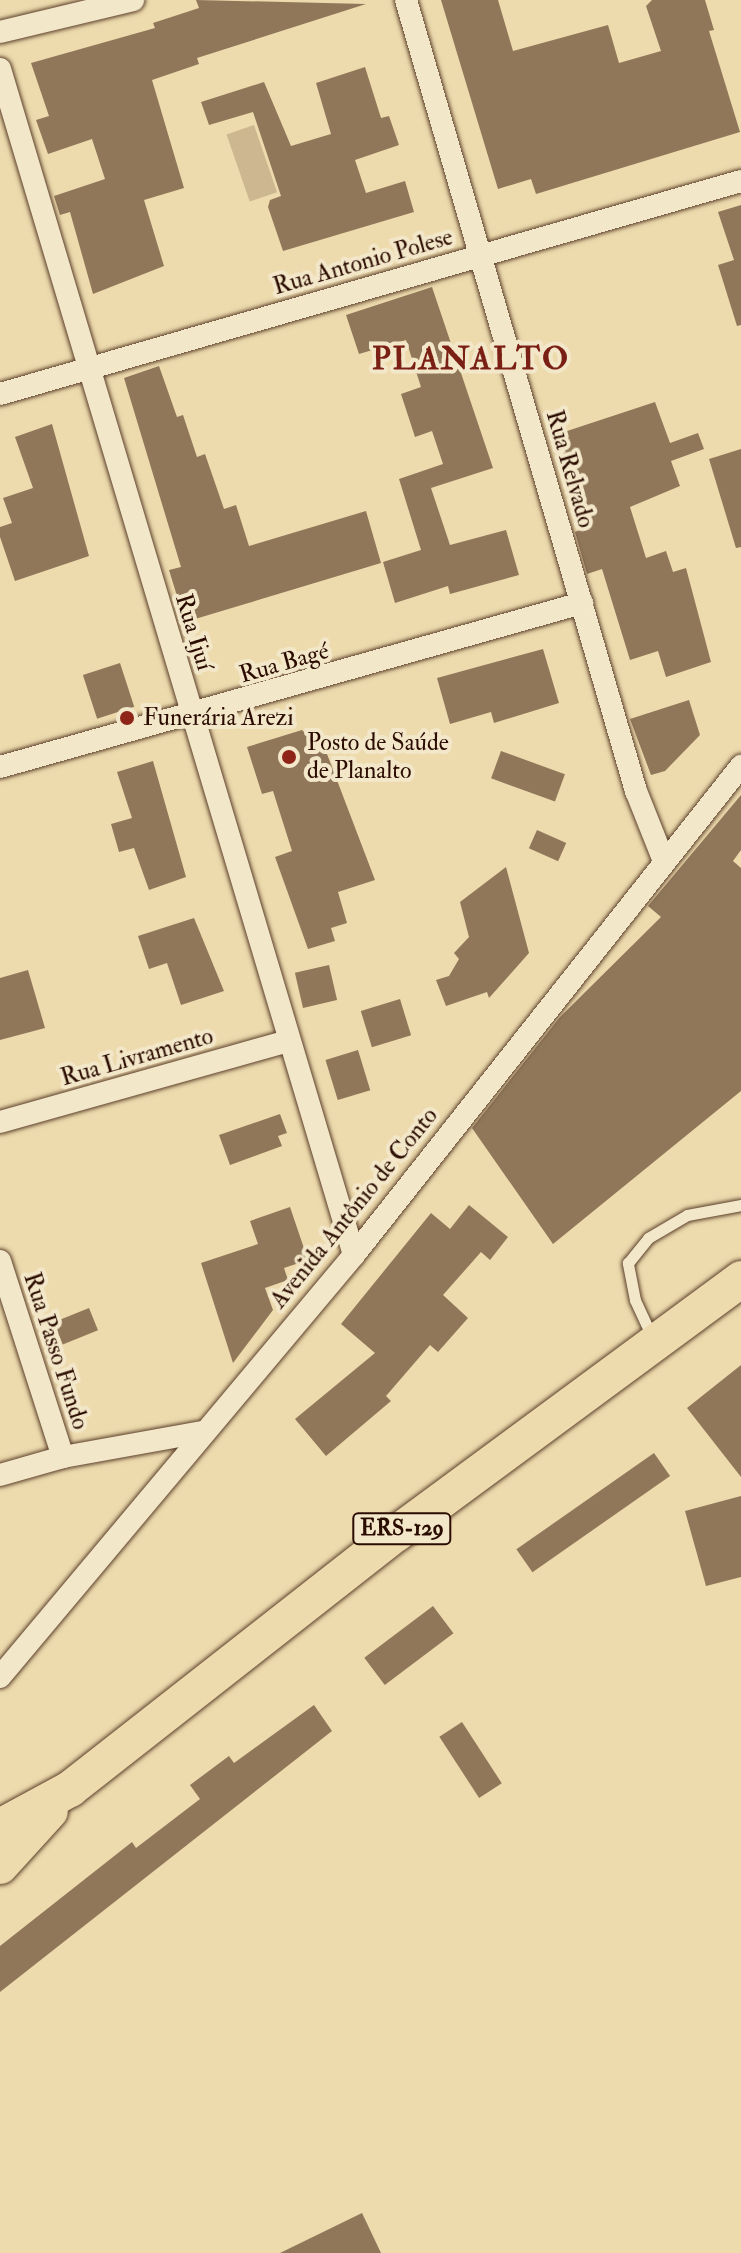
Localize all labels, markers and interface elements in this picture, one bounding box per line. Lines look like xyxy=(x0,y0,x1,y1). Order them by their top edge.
street label: Rua Antonio Polese xyxy=(270,223,456,301)
district label: PLANALTO xyxy=(372,340,570,378)
street label: Rua Relvado xyxy=(540,407,600,531)
street label: Rua Ijuí xyxy=(169,590,219,674)
street label: Rua Bagé xyxy=(236,637,332,689)
place label: Funerária Arezi xyxy=(143,704,294,732)
marker: Funerária Arezi xyxy=(118,709,136,727)
place label: Posto de Saúde de Planalto xyxy=(307,729,449,785)
marker: Posto de Saúde de Planalto xyxy=(278,746,300,768)
street label: Rua Livramento xyxy=(57,1021,217,1093)
street label: Avenida Antônio de Conto xyxy=(264,1102,444,1314)
street label: Rua Passo Fundo xyxy=(17,1269,95,1433)
road number: ERS-129 xyxy=(352,1511,452,1547)

